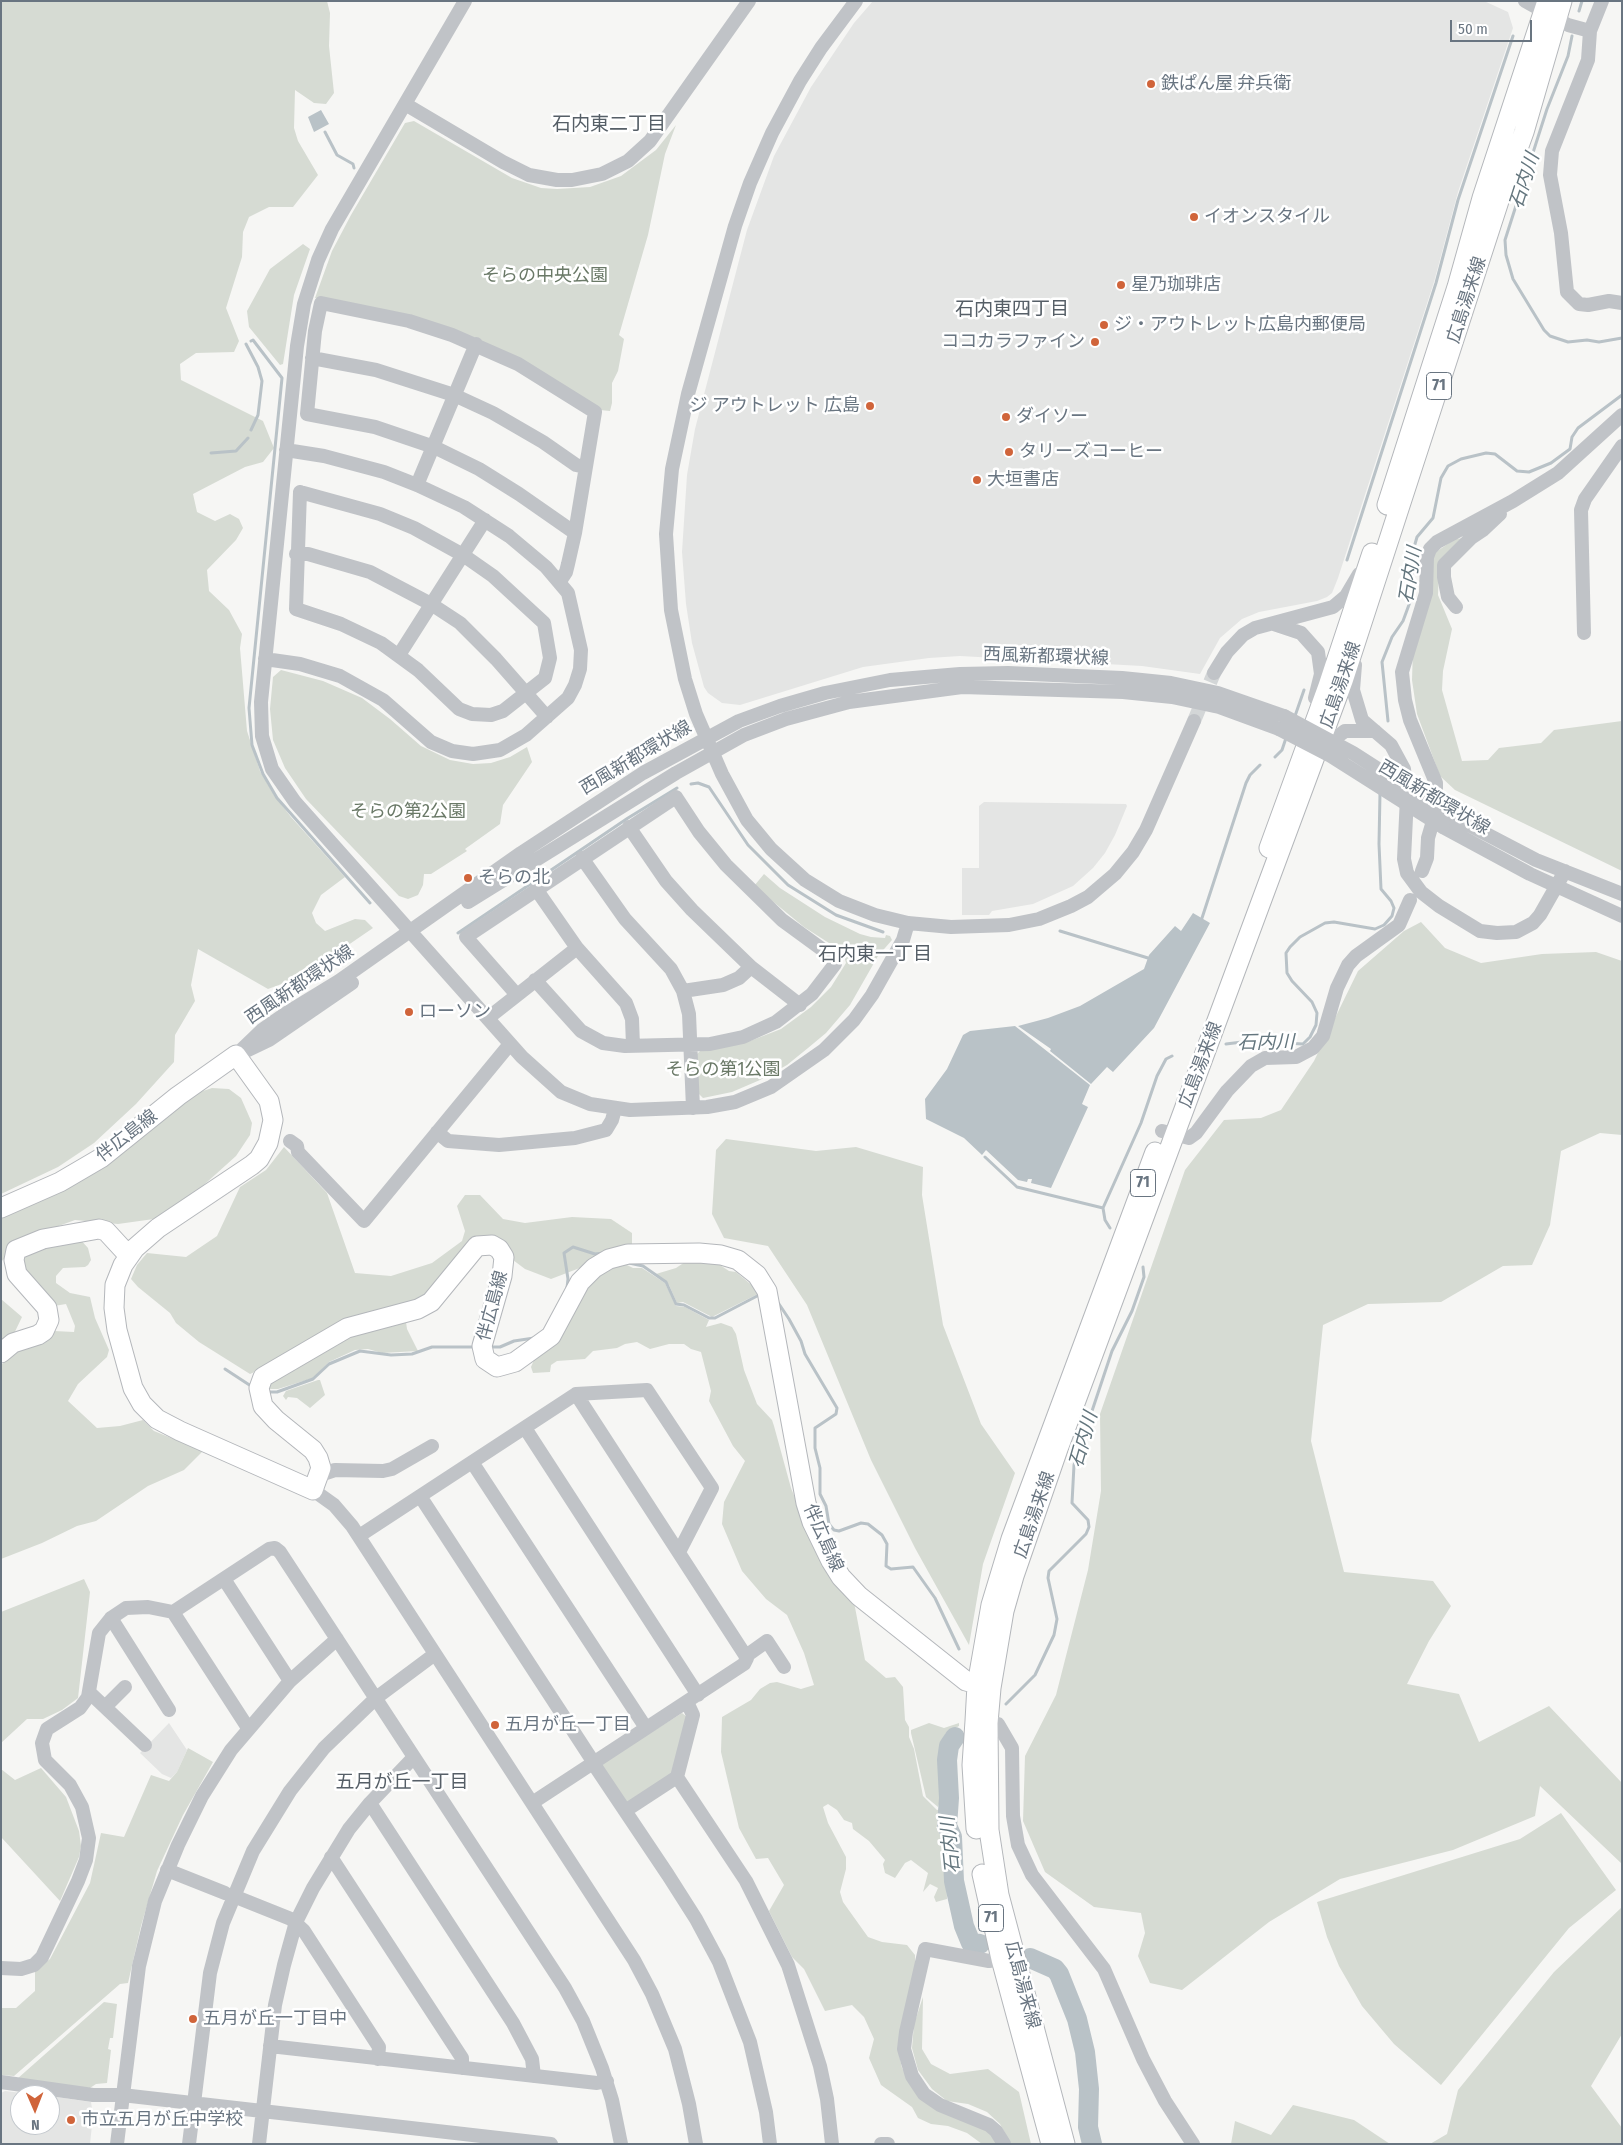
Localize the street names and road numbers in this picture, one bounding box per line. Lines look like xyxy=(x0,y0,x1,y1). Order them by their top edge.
street label: 広島湯来線 xyxy=(1443,254,1491,346)
road number: 71 xyxy=(1426,372,1452,400)
street label: 広島湯来線 xyxy=(1316,639,1366,731)
street label: 西風新都環状線 xyxy=(983,644,1109,670)
street label: 西風新都環状線 xyxy=(576,716,696,800)
street label: 西風新都環状線 xyxy=(1374,756,1494,840)
street label: 西風新都環状線 xyxy=(242,941,358,1029)
street label: 広島湯来線 xyxy=(1175,1019,1227,1111)
street label: 伴広島線 xyxy=(92,1105,162,1167)
road number: 71 xyxy=(1130,1170,1156,1196)
street label: 伴広島線 xyxy=(473,1268,513,1344)
street label: 広島湯来線 xyxy=(1010,1469,1060,1561)
street label: 伴広島線 xyxy=(798,1501,848,1575)
road number: 71 xyxy=(978,1905,1004,1932)
street label: 広島湯来線 xyxy=(1000,1939,1044,2031)

